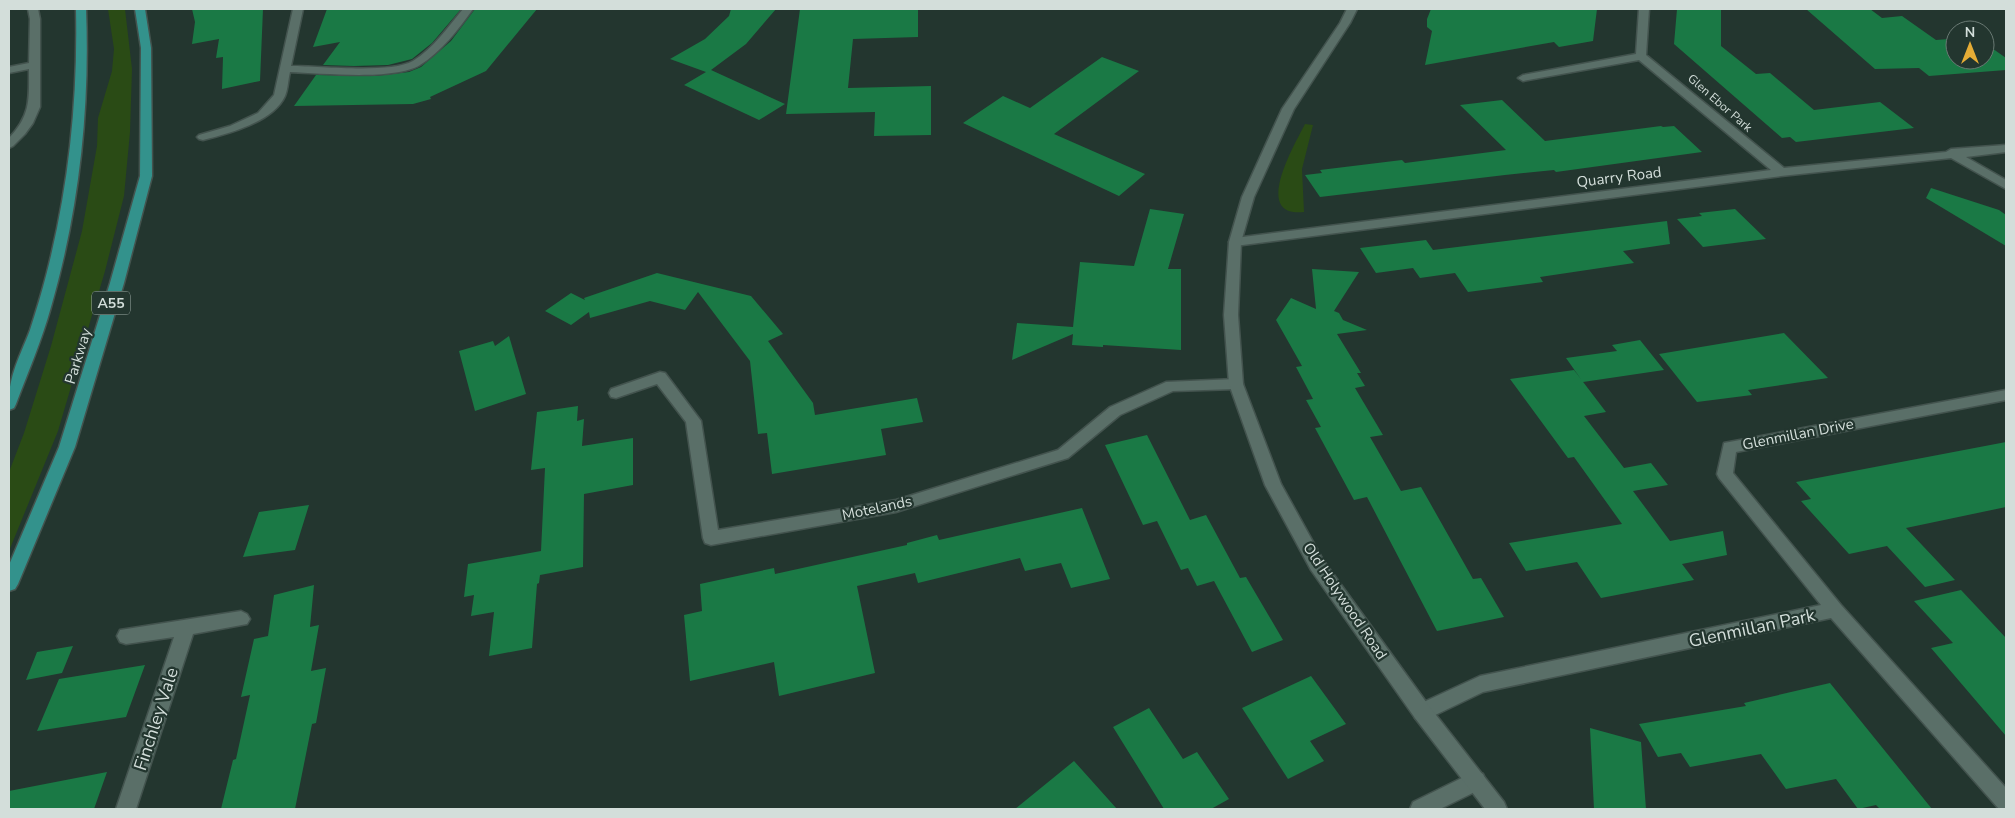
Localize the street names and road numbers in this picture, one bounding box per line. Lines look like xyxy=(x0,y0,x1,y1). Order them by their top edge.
street label: Glen Ebor Park xyxy=(1684,71,1756,136)
street label: Quarry Road xyxy=(1575,162,1663,192)
road number: A55 xyxy=(92,292,130,314)
street label: Parkway xyxy=(60,325,96,387)
street label: Glenmillan Drive xyxy=(1741,413,1855,455)
street label: Motelands xyxy=(840,491,914,525)
street label: Old Holywood Road xyxy=(1298,539,1392,663)
street label: Glenmillan Park xyxy=(1687,603,1818,653)
street label: Finchley Vale xyxy=(128,664,184,774)

